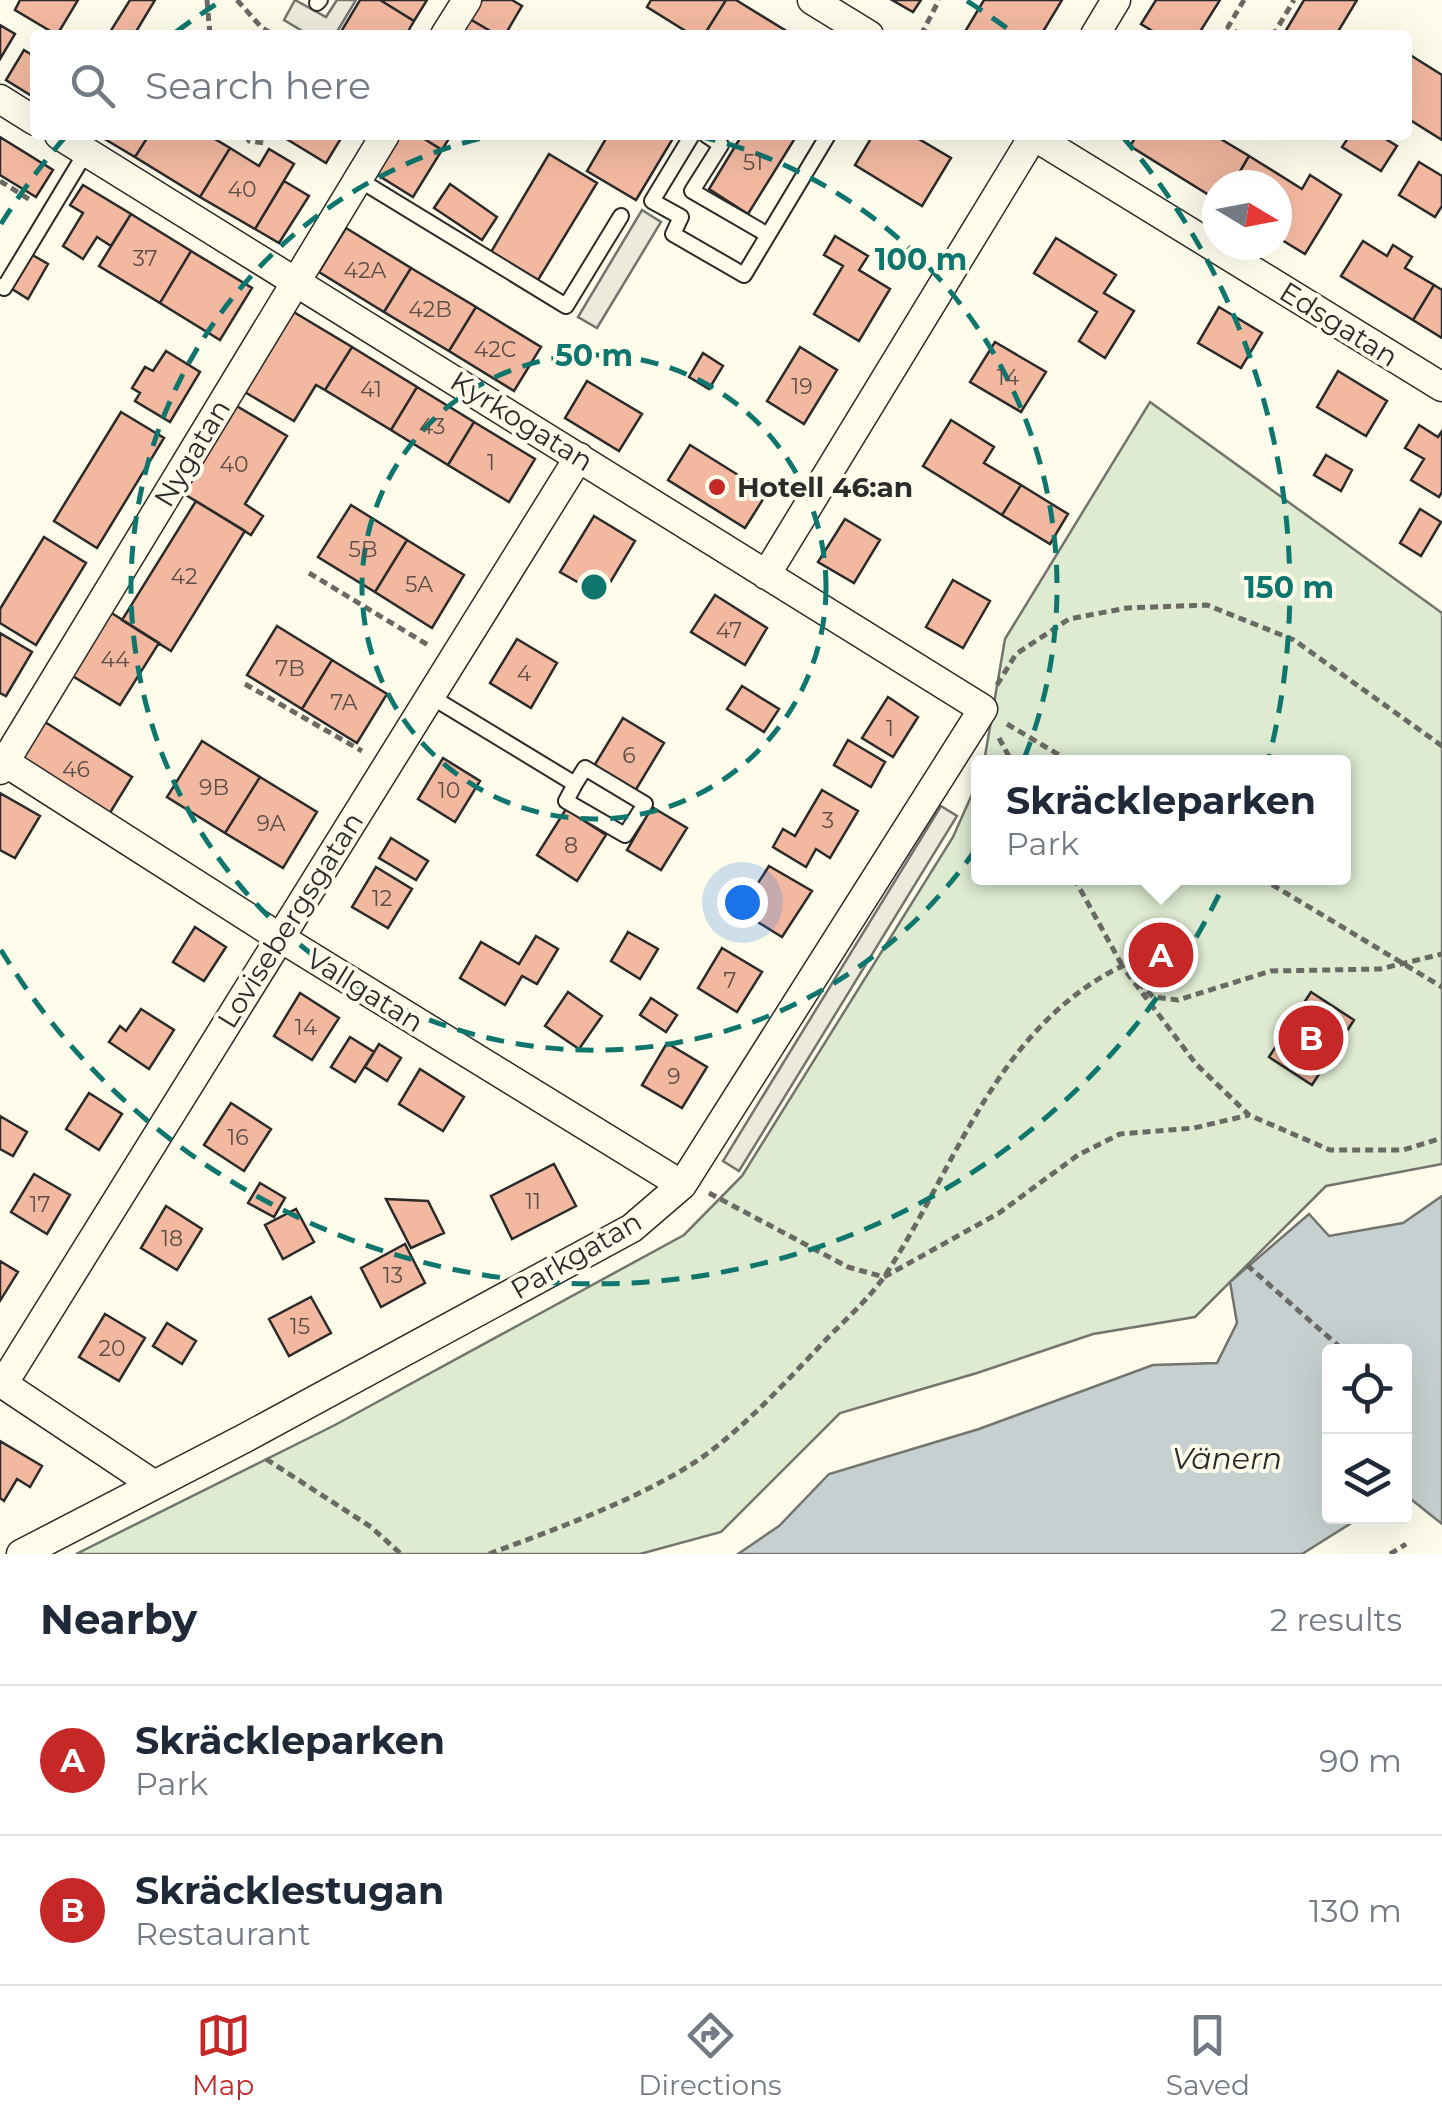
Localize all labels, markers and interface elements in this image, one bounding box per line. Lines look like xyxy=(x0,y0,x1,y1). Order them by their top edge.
search box xyxy=(30,30,1412,140)
icon: search xyxy=(65,58,120,113)
text: Search here xyxy=(145,62,371,109)
house number: 51 xyxy=(743,149,763,176)
north arrow xyxy=(1202,170,1292,260)
house number: 40 xyxy=(227,176,257,203)
text: 100 m xyxy=(875,241,967,278)
house number: 37 xyxy=(132,245,158,272)
house number: 42A xyxy=(344,257,387,284)
street label: Edsgatan xyxy=(1274,274,1404,374)
house number: 42B xyxy=(408,296,452,323)
house number: 42C xyxy=(474,336,516,363)
text: 50 m xyxy=(555,337,633,374)
street label: Kyrkogatan xyxy=(444,364,600,478)
house number: 14 xyxy=(997,364,1020,391)
house number: 19 xyxy=(791,373,813,400)
house number: 41 xyxy=(360,376,382,403)
street label: Nygatan xyxy=(147,393,237,513)
house number: 43 xyxy=(419,413,445,440)
house number: 1 xyxy=(487,449,495,476)
house number: 40 xyxy=(219,451,249,478)
place label: Hotell 46:an xyxy=(737,470,913,504)
marker: Hotell 46:an xyxy=(706,476,728,498)
house number: 5B xyxy=(348,536,378,563)
house number: 42 xyxy=(171,563,198,590)
centre of rings xyxy=(576,569,612,605)
text: 150 m xyxy=(1244,569,1334,606)
house number: 5A xyxy=(405,571,433,598)
house number: 47 xyxy=(716,617,742,644)
house number: 44 xyxy=(100,646,130,673)
house number: 7B xyxy=(275,655,305,682)
house number: 4 xyxy=(517,660,532,687)
house number: 7A xyxy=(330,689,358,716)
house number: 1 xyxy=(886,715,894,742)
house number: 6 xyxy=(622,742,636,769)
popup xyxy=(971,755,1351,885)
house number: 46 xyxy=(62,756,90,783)
house number: 9B xyxy=(199,774,229,801)
house number: 10 xyxy=(438,777,460,804)
text: Skräckleparken xyxy=(1006,777,1316,824)
street label: Lovisebergsgatan xyxy=(210,806,370,1034)
house number: 3 xyxy=(822,807,834,834)
house number: 9A xyxy=(256,810,286,837)
text: Park xyxy=(1006,824,1079,863)
house number: 8 xyxy=(564,832,578,859)
your location xyxy=(717,877,768,928)
house number: 12 xyxy=(372,885,392,912)
pin: A xyxy=(1128,918,1194,992)
street label: Vallgatan xyxy=(300,941,430,1039)
house number: 7 xyxy=(724,967,737,994)
pin: B xyxy=(1278,1000,1344,1076)
house number: 14 xyxy=(295,1014,318,1041)
house number: 9 xyxy=(667,1063,681,1090)
house number: 16 xyxy=(227,1124,249,1151)
house number: 11 xyxy=(525,1188,541,1215)
house number: 17 xyxy=(30,1191,50,1218)
street label: Parkgatan xyxy=(505,1204,647,1306)
house number: 18 xyxy=(161,1225,183,1252)
house number: 13 xyxy=(383,1262,403,1289)
house number: 15 xyxy=(290,1313,310,1340)
house number: 20 xyxy=(98,1335,126,1362)
map controls xyxy=(1322,1344,1412,1524)
button: locate xyxy=(1322,1344,1412,1434)
button: layers xyxy=(1322,1434,1412,1524)
water label: Vänern xyxy=(1172,1440,1282,1477)
text: Nearby xyxy=(40,1593,197,1645)
text: 2 results xyxy=(1270,1600,1402,1639)
text: Skräckleparken xyxy=(135,1717,445,1764)
text: A xyxy=(60,1741,85,1780)
text: 90 m xyxy=(1319,1741,1402,1780)
text: Park xyxy=(135,1764,208,1803)
text: Skräcklestugan xyxy=(135,1867,444,1914)
text: B xyxy=(60,1891,85,1930)
text: 130 m xyxy=(1309,1891,1402,1930)
text: Restaurant xyxy=(135,1914,311,1953)
tab: Map xyxy=(192,2008,254,2102)
tab: Directions xyxy=(638,2008,782,2102)
tab: Saved xyxy=(1166,2008,1250,2102)

